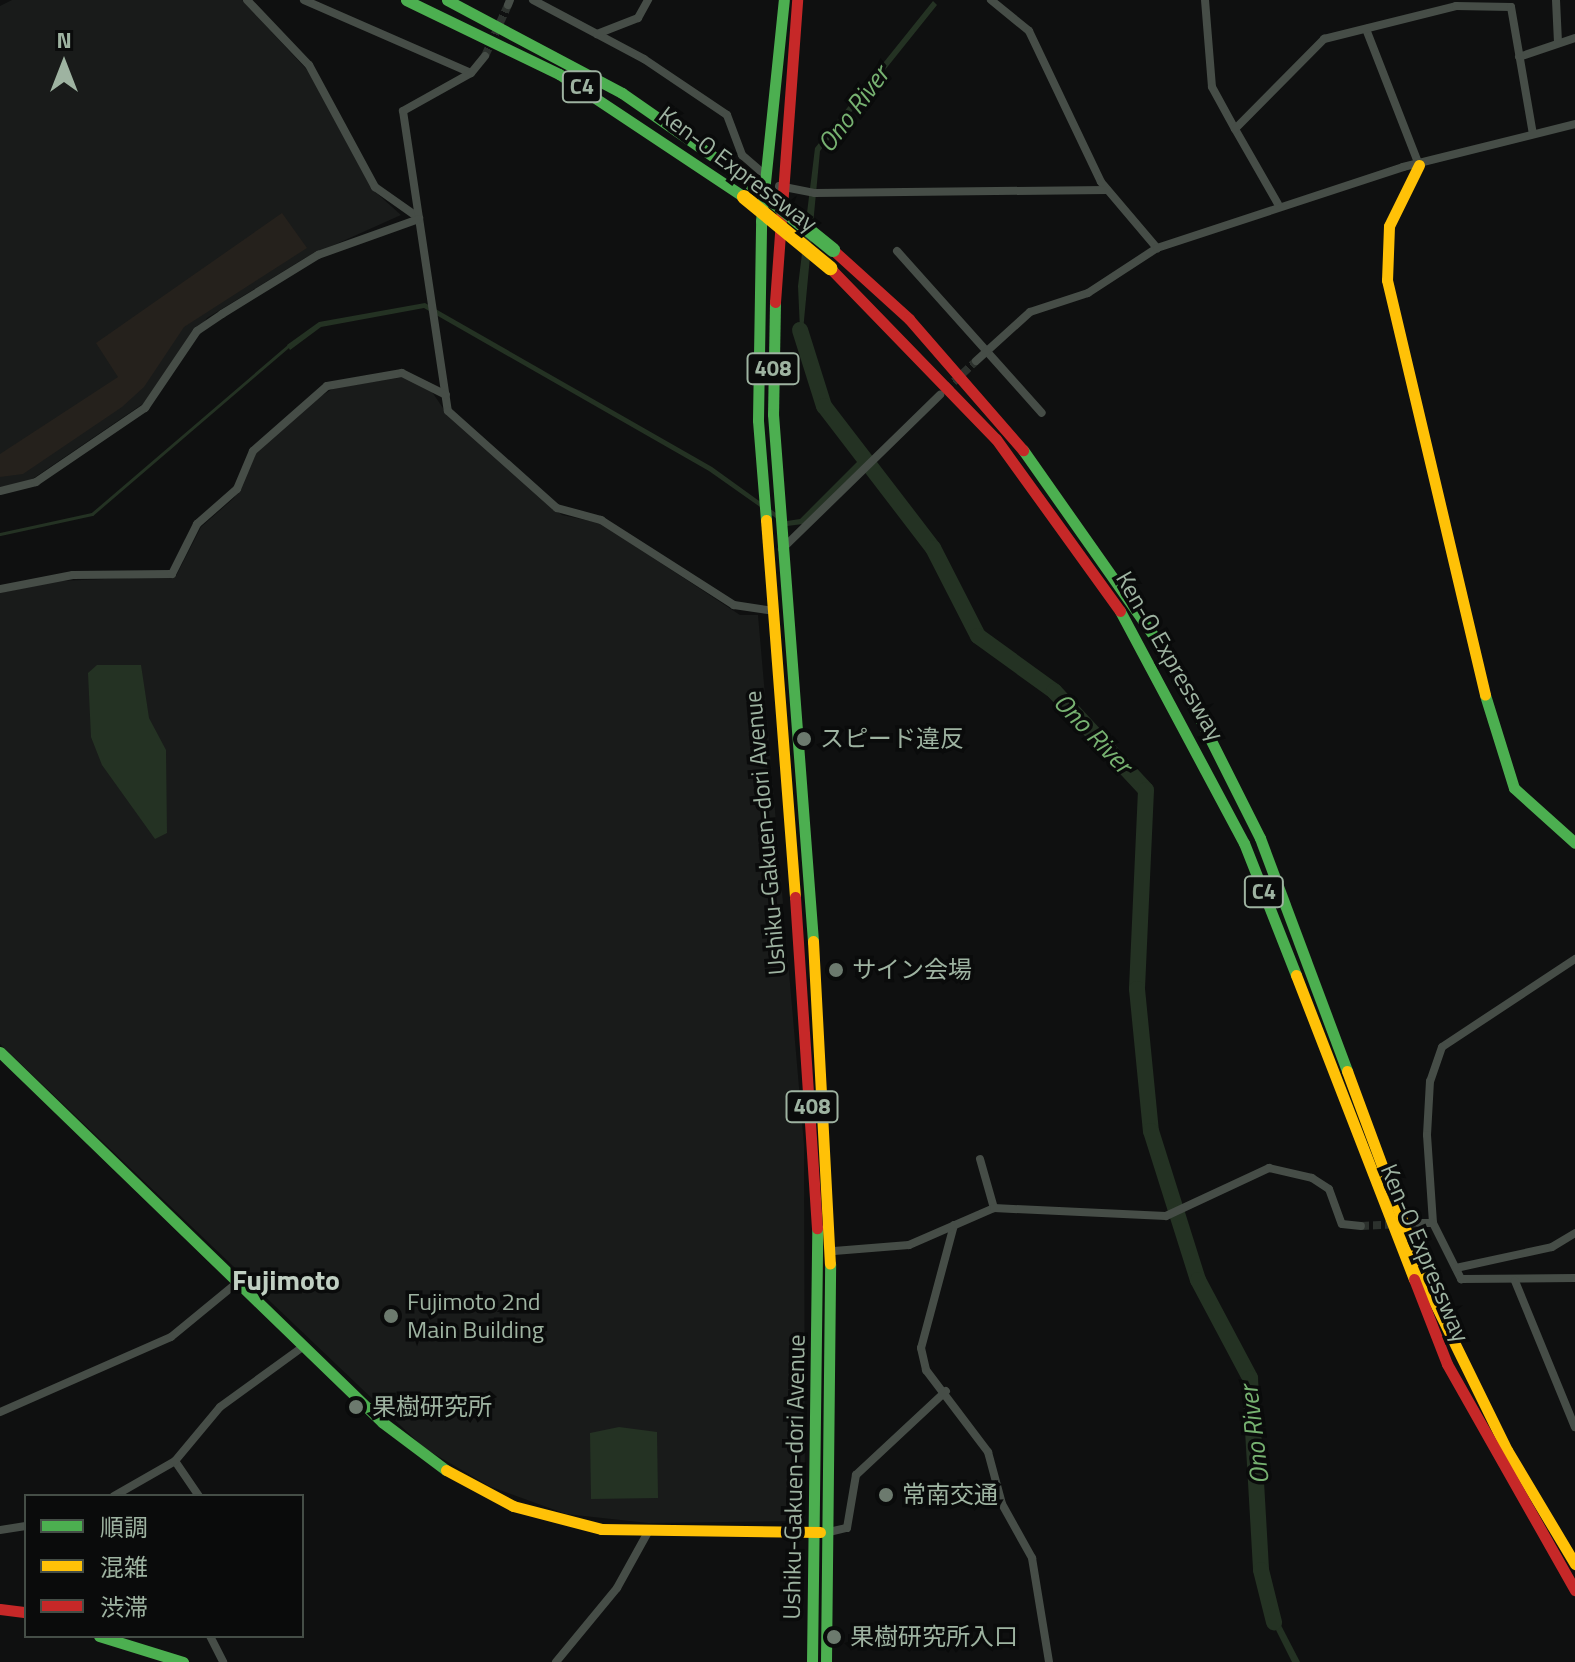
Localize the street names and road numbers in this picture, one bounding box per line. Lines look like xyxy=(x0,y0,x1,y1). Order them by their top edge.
road number: C4 xyxy=(560,69,604,105)
street label: Ken-O Expressway xyxy=(653,100,823,238)
road number: 408 xyxy=(745,351,801,387)
street label: Ken-O Expressway xyxy=(1110,566,1230,746)
street label: Ushiku-Gakuen-dori Avenue xyxy=(738,690,792,976)
road number: C4 xyxy=(1242,874,1286,910)
road number: 408 xyxy=(784,1089,840,1125)
street label: Ken-O Expressway xyxy=(1374,1160,1476,1346)
street label: Ushiku-Gakuen-dori Avenue xyxy=(777,1334,811,1620)

